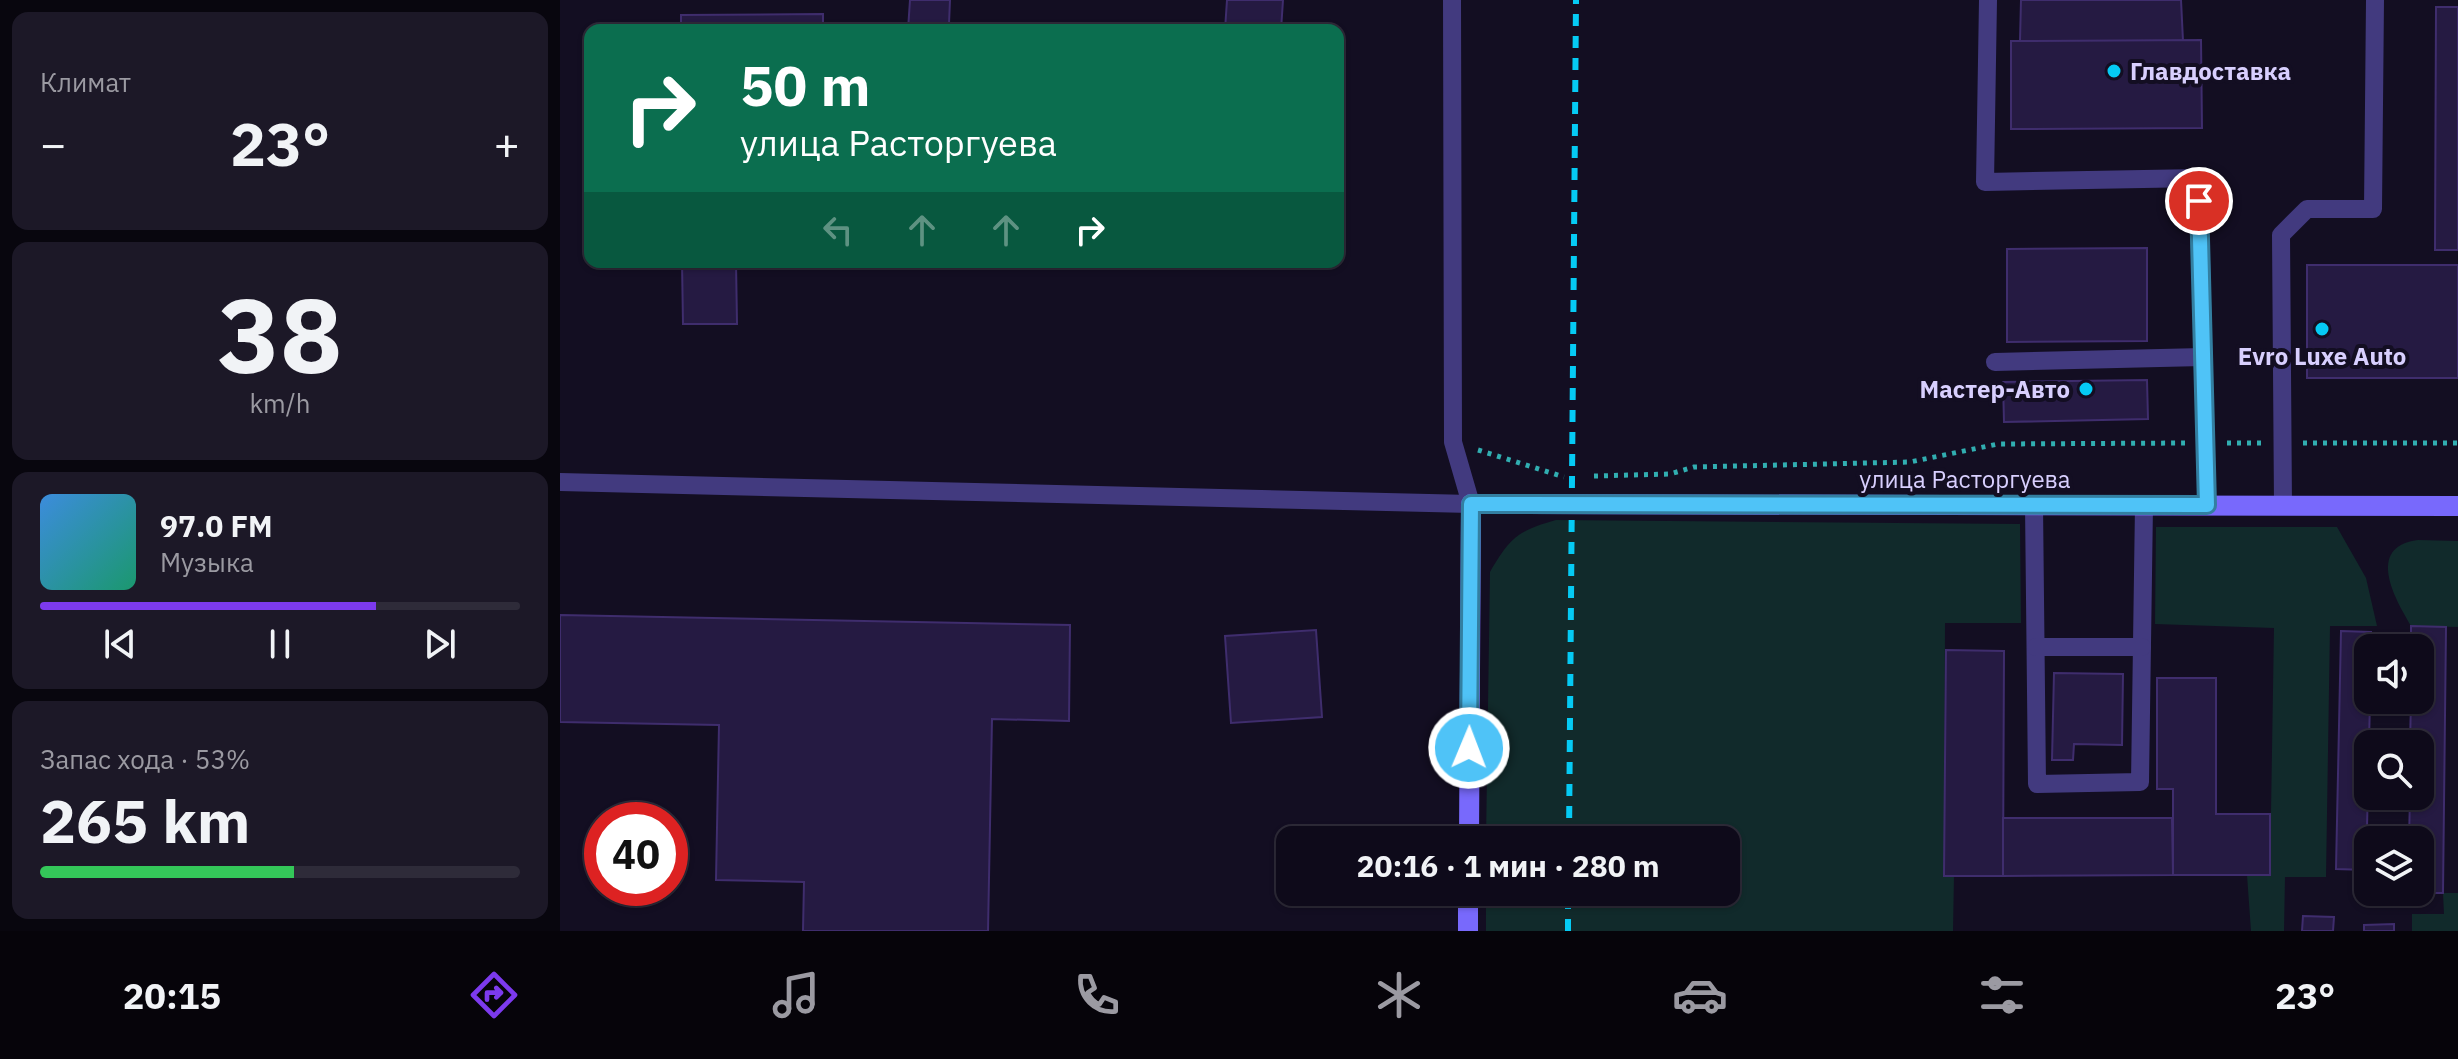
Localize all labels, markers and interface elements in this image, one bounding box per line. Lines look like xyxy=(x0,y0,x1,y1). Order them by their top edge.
text: 50 m xyxy=(740,49,870,121)
place label: Главдоставка xyxy=(2130,55,2291,87)
icon: right xyxy=(608,56,712,160)
marker: Главдоставка xyxy=(2105,62,2123,80)
text: Климат xyxy=(40,65,131,99)
text: 23° xyxy=(230,104,330,183)
text: − xyxy=(40,115,66,172)
text: + xyxy=(494,115,520,172)
text: улица Расторгуева xyxy=(740,119,1057,166)
pin xyxy=(2165,167,2233,235)
icon: arrive xyxy=(2177,179,2221,223)
icon: left xyxy=(816,208,860,252)
icon: ahead xyxy=(900,208,944,252)
icon: ahead xyxy=(984,208,1028,252)
icon: right xyxy=(1068,208,1112,252)
text: 38 xyxy=(218,266,342,402)
marker: Evro Luxe Auto xyxy=(2313,320,2331,338)
place label: Evro Luxe Auto xyxy=(2238,340,2406,372)
place label: Мастер-Авто xyxy=(1919,373,2070,405)
marker: Мастер-Авто xyxy=(2077,380,2095,398)
text: km/h xyxy=(249,386,311,420)
street label: улица Расторгуева xyxy=(1859,463,2071,495)
text: 97.0 FM xyxy=(160,506,273,545)
text: Музыка xyxy=(160,545,254,579)
icon: previous xyxy=(98,622,142,666)
icon: pause xyxy=(258,622,302,666)
icon: next xyxy=(418,622,462,666)
map controls xyxy=(2354,634,2434,906)
button: sound xyxy=(2354,634,2434,714)
position arrow xyxy=(1427,706,1511,790)
button: search xyxy=(2354,730,2434,810)
text: Запас хода · 53% xyxy=(40,742,250,776)
text: 265 km xyxy=(40,781,250,860)
speed limit sign: 40 xyxy=(584,802,688,906)
button: layers xyxy=(2354,826,2434,906)
text: 20:16 · 1 мин · 280 m xyxy=(1356,846,1660,885)
icon: directions xyxy=(466,967,522,1023)
icon: music xyxy=(768,967,824,1023)
icon: phone xyxy=(1069,967,1125,1023)
icon: climate xyxy=(1371,967,1427,1023)
icon: car xyxy=(1672,967,1728,1023)
icon: filters xyxy=(1974,967,2030,1023)
text: 20:15 xyxy=(123,972,221,1019)
text: 23° xyxy=(2275,972,2335,1019)

